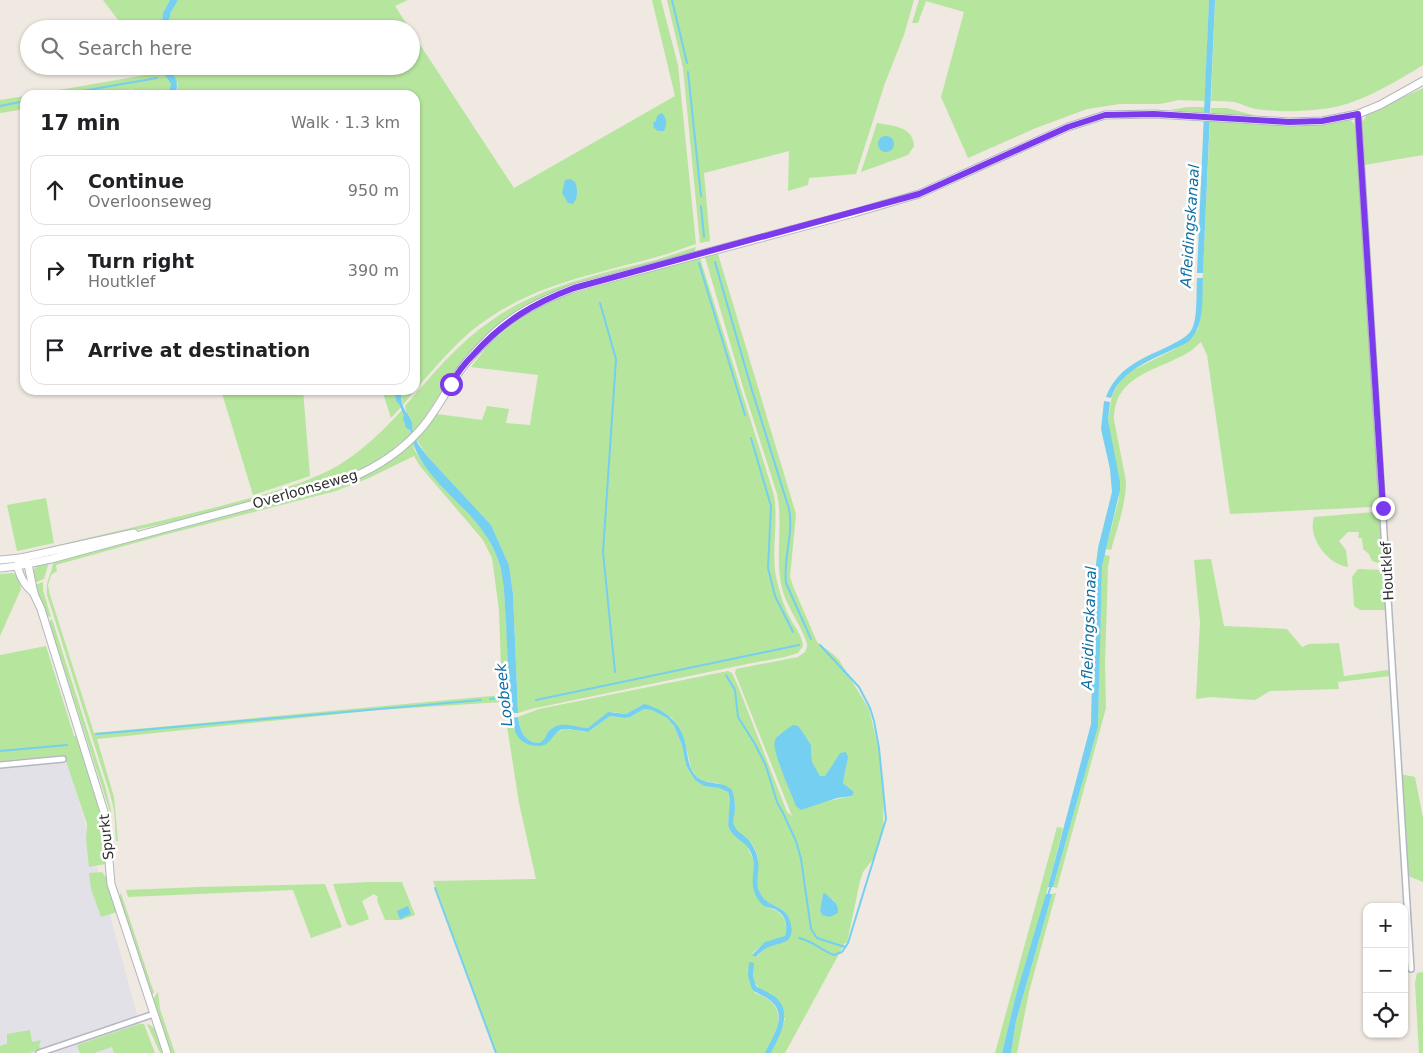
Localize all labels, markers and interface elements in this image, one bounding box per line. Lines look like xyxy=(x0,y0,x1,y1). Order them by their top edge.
search box xyxy=(20,20,420,75)
icon: search xyxy=(38,34,66,62)
text: Search here xyxy=(78,37,192,59)
text: 17 min xyxy=(40,111,121,135)
text: Walk · 1.3 km xyxy=(291,113,400,132)
water label: Afleidingskanaal xyxy=(1177,163,1203,289)
text: Continue xyxy=(88,170,184,192)
icon: ahead xyxy=(41,176,69,204)
text: 950 m xyxy=(348,181,399,200)
text: Overloonseweg xyxy=(88,192,212,211)
text: Turn right xyxy=(88,250,194,272)
icon: right xyxy=(41,256,69,284)
text: 390 m xyxy=(348,261,399,280)
text: Houtklef xyxy=(88,272,155,291)
icon: arrive xyxy=(41,336,69,364)
text: Arrive at destination xyxy=(88,339,310,361)
route start xyxy=(440,373,463,396)
street label: Overloonseweg xyxy=(251,466,359,512)
route end xyxy=(1372,497,1395,520)
street label: Houtklef xyxy=(1377,540,1397,601)
water label: Afleidingskanaal xyxy=(1078,565,1100,691)
water label: Loobeek xyxy=(492,661,516,727)
street label: Spurkt xyxy=(96,813,116,861)
map controls xyxy=(1363,903,1408,1038)
button: + xyxy=(1363,903,1408,948)
button: − xyxy=(1363,948,1408,993)
button: locate xyxy=(1363,993,1408,1038)

